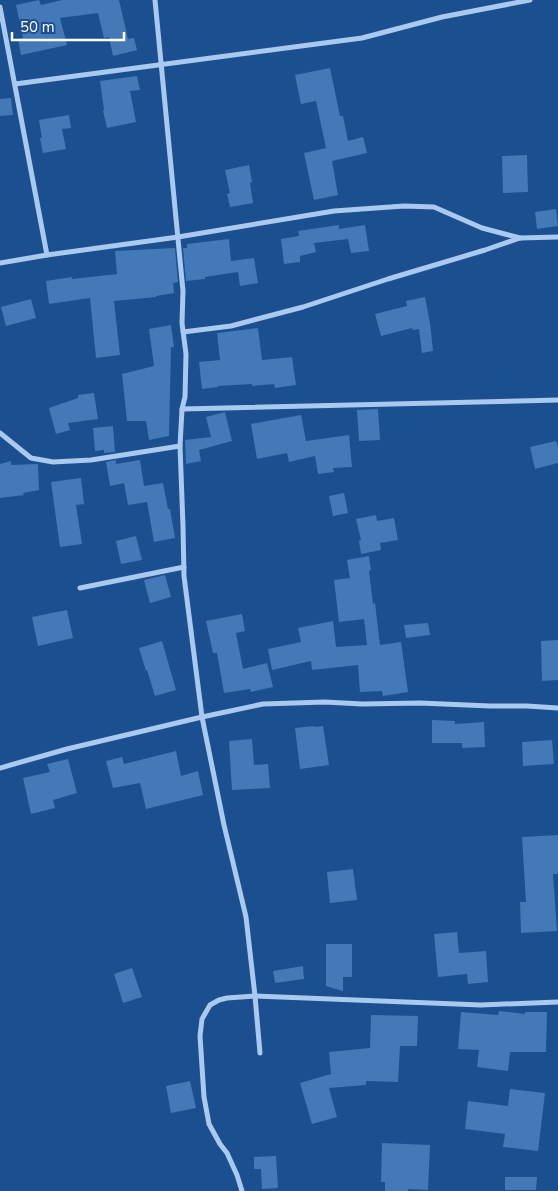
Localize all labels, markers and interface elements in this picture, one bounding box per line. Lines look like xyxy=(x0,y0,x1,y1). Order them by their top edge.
scale bar xyxy=(12,10,125,42)
text: 50 m xyxy=(20,17,55,37)

